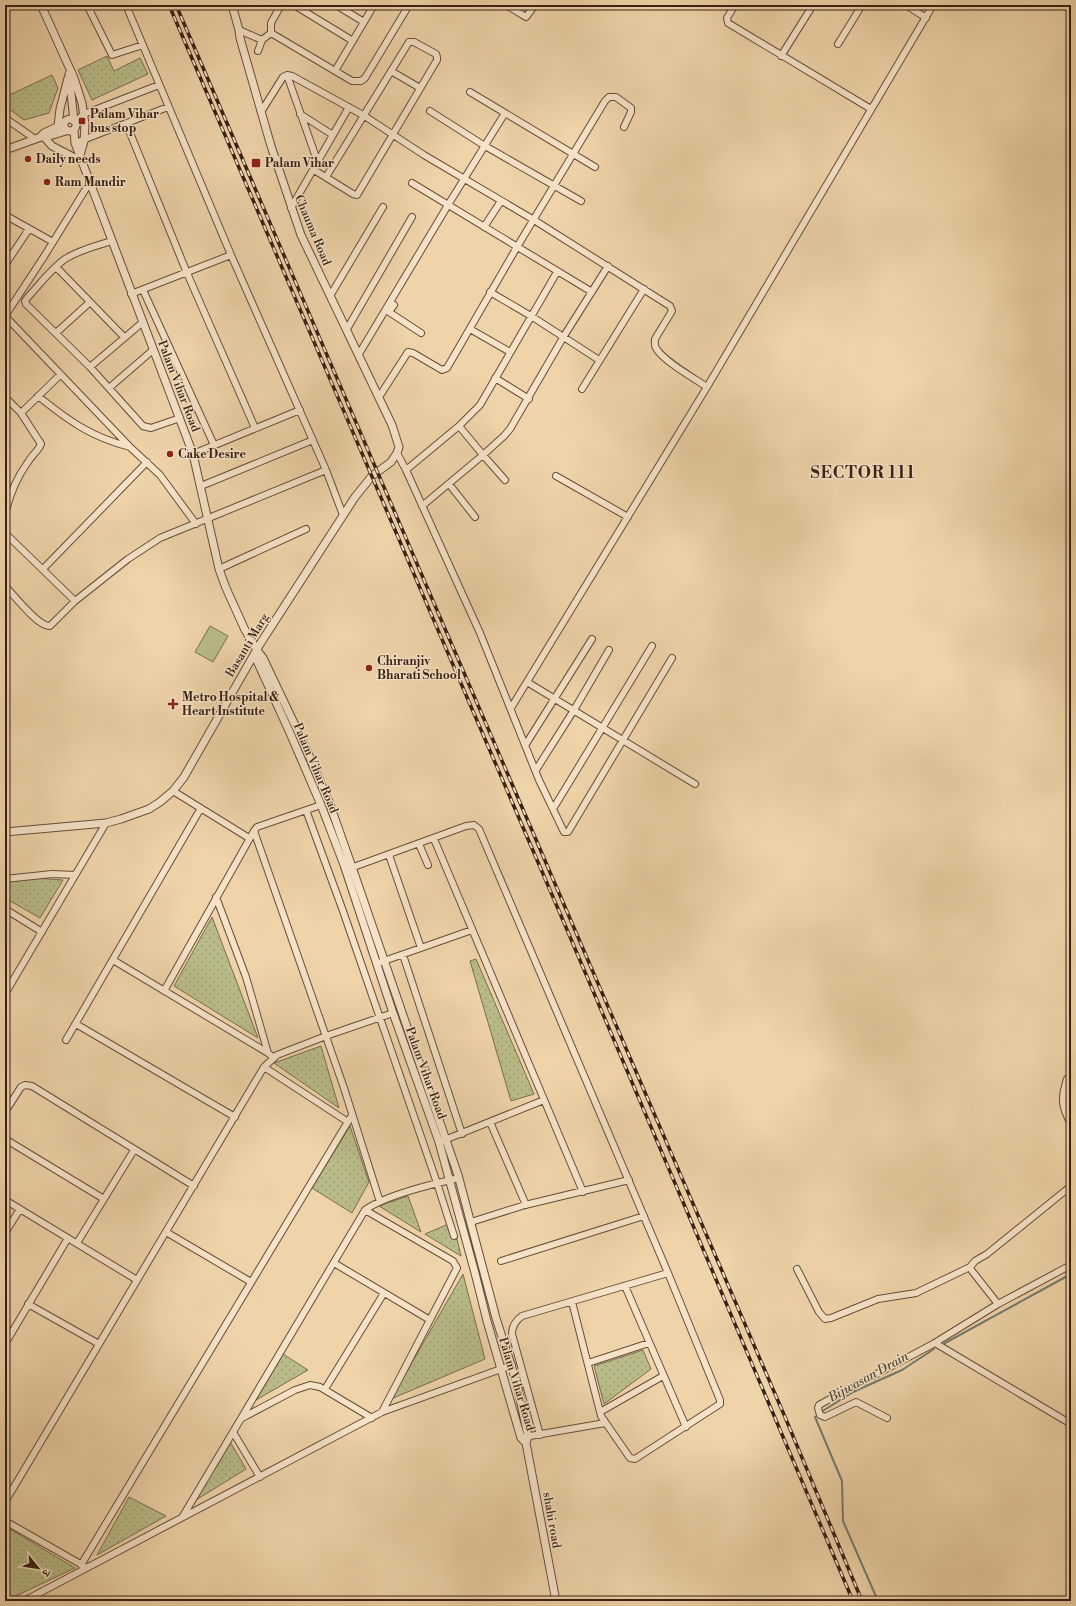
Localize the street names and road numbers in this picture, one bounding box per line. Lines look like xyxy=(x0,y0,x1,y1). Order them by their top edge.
street label: Chauma Road xyxy=(291,193,334,268)
street label: Palam Vihar Road xyxy=(154,338,203,434)
street label: Basanti Marg xyxy=(222,610,273,681)
street label: Palam Vihar Road xyxy=(290,721,341,816)
street label: Palam Vihar Road xyxy=(402,1025,449,1121)
street label: Palam Vihar Road xyxy=(495,1336,538,1433)
street label: shahi road xyxy=(539,1491,564,1550)

